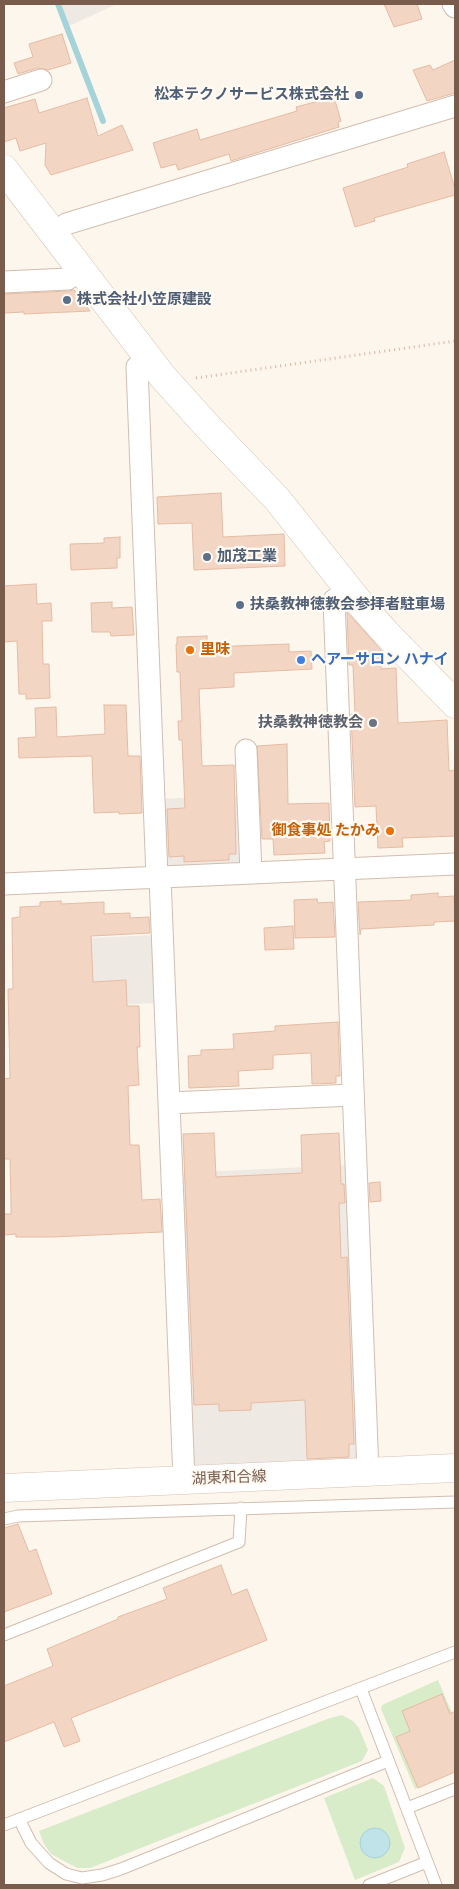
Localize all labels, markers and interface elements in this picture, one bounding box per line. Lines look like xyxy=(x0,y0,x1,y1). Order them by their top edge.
place label: 松本テクノサービス株式会社 xyxy=(154,86,349,104)
marker: 松本テクノサービス株式会社 xyxy=(353,89,365,101)
place label: 株式会社小笠原建設 xyxy=(77,291,212,309)
marker: 株式会社小笠原建設 xyxy=(61,294,73,306)
place label: 加茂工業 xyxy=(217,548,277,566)
marker: 加茂工業 xyxy=(201,551,213,563)
place label: 扶桑教神徳教会参拝者駐車場 xyxy=(250,596,445,614)
marker: 扶桑教神徳教会参拝者駐車場 xyxy=(234,599,246,611)
place label: 里味 xyxy=(200,641,230,659)
marker: 里味 xyxy=(184,644,196,656)
place label: ヘアーサロン ハナイ xyxy=(311,651,449,669)
marker: ヘアーサロン ハナイ xyxy=(295,654,307,666)
place label: 扶桑教神徳教会 xyxy=(258,714,363,732)
marker: 扶桑教神徳教会 xyxy=(367,717,379,729)
place label: 御食事処 たかみ xyxy=(271,822,380,840)
marker: 御食事処 たかみ xyxy=(384,825,396,837)
street label: 湖東和合線 xyxy=(191,1468,267,1488)

